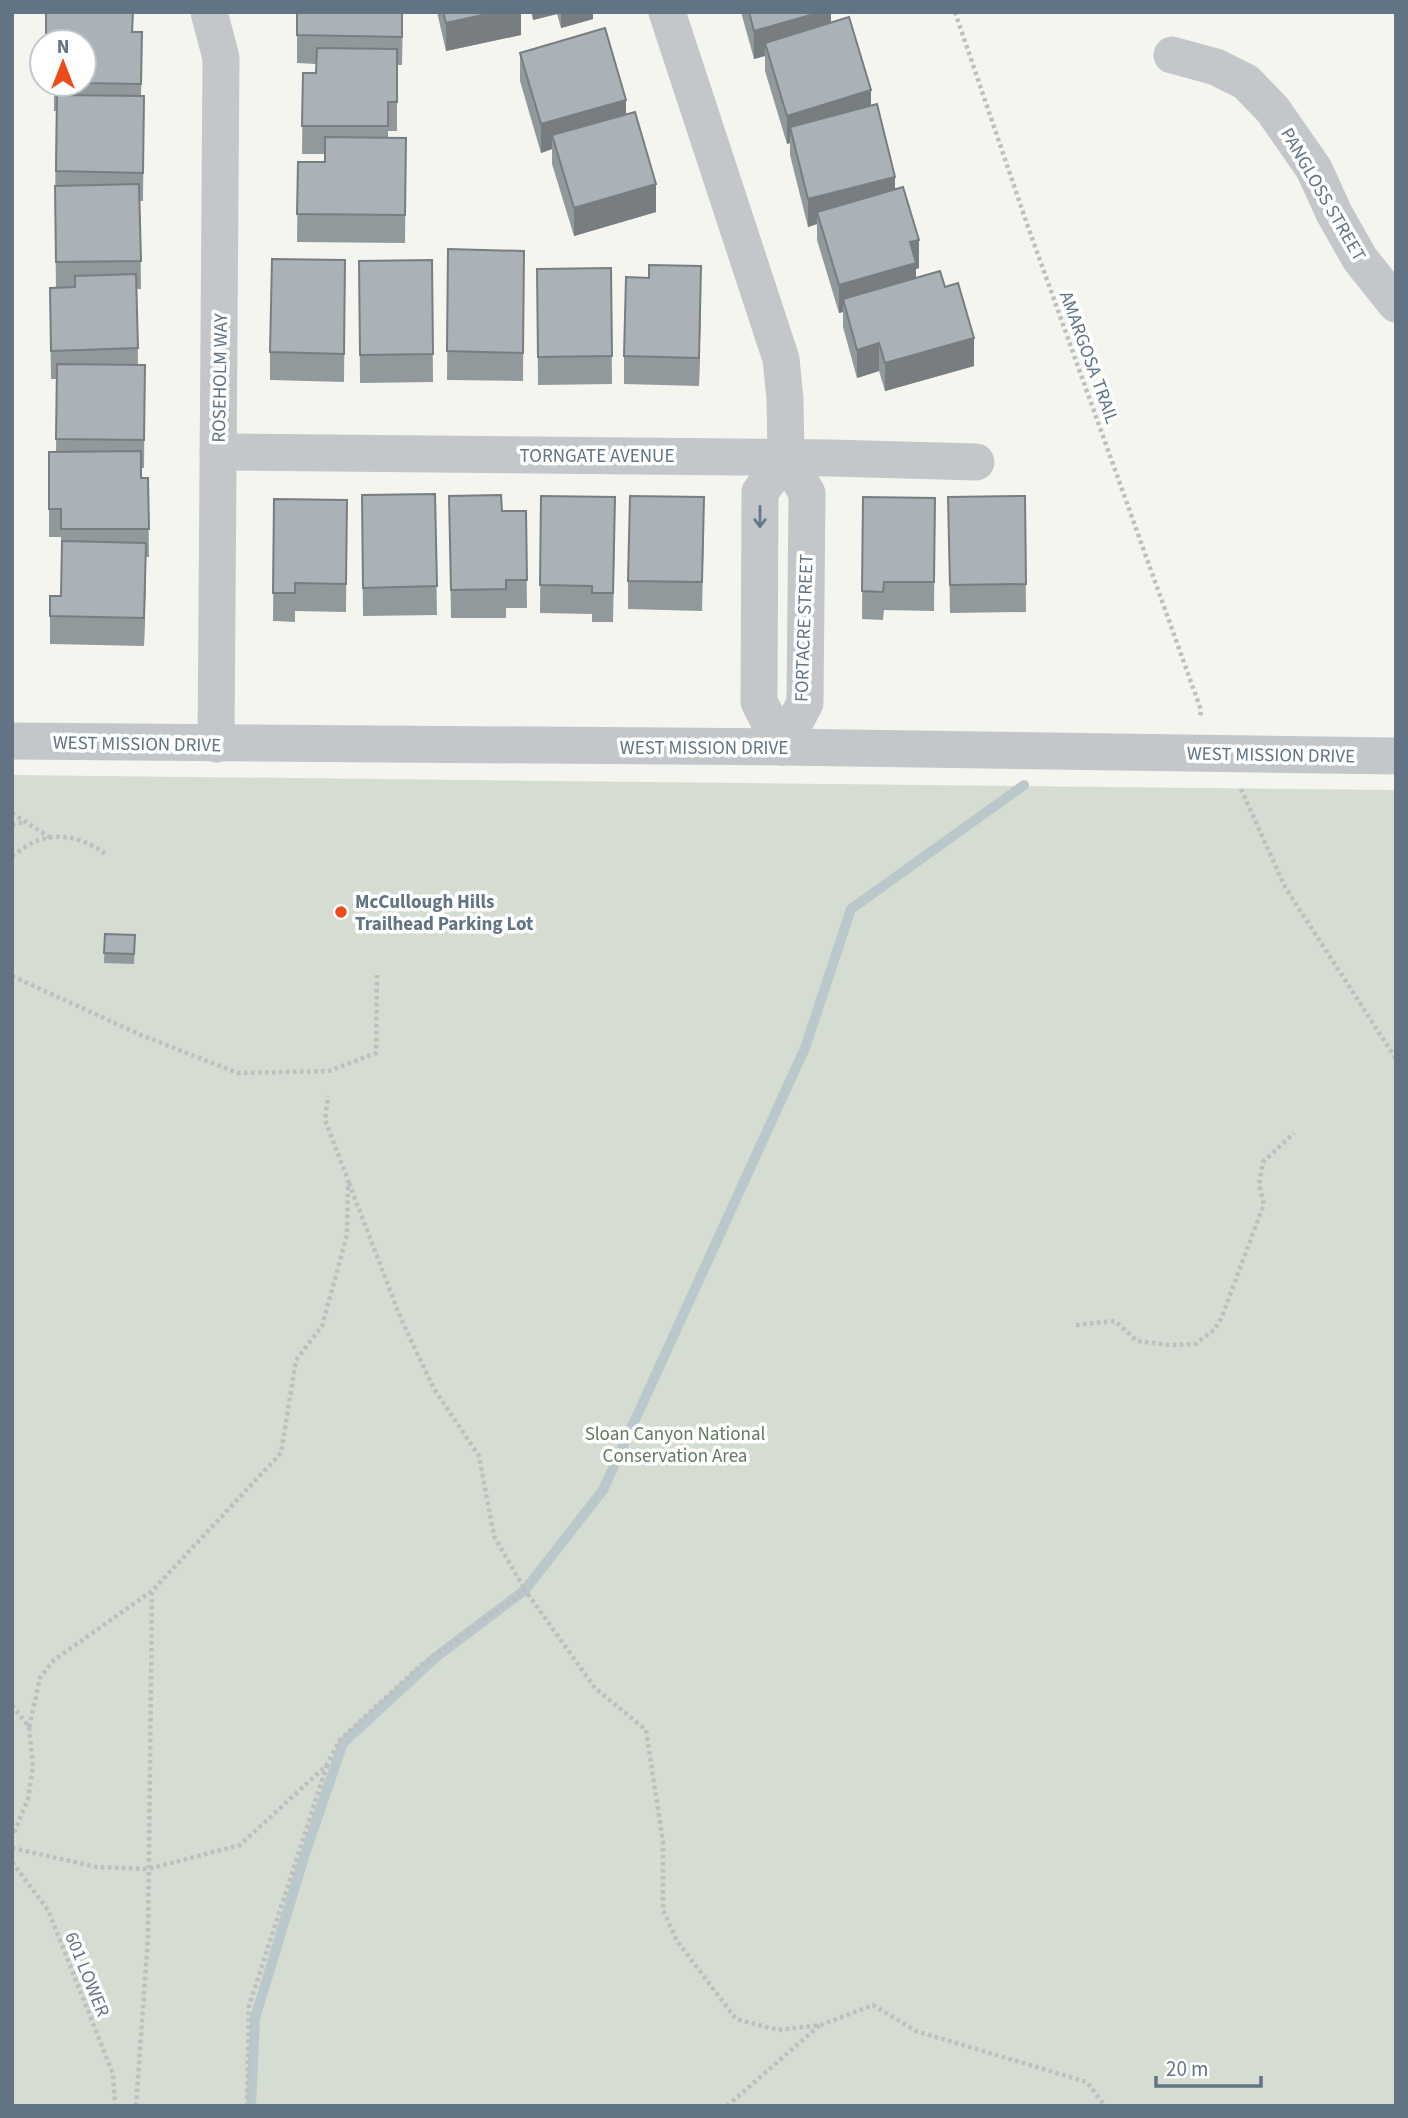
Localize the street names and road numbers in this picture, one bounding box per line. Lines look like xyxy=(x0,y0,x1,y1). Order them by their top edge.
street label: PANGLOSS STREET xyxy=(1273,123,1372,267)
street label: AMARGOSA TRAIL xyxy=(1052,287,1125,428)
street label: ROSEHOLM WAY xyxy=(206,312,235,443)
street label: TORNGATE AVENUE xyxy=(520,443,674,470)
street label: FORTACRE STREET xyxy=(788,553,821,703)
street label: WEST MISSION DRIVE xyxy=(52,730,221,759)
street label: WEST MISSION DRIVE xyxy=(620,735,788,762)
street label: WEST MISSION DRIVE xyxy=(1186,741,1355,770)
street label: 601 LOWER xyxy=(57,1928,116,2021)

